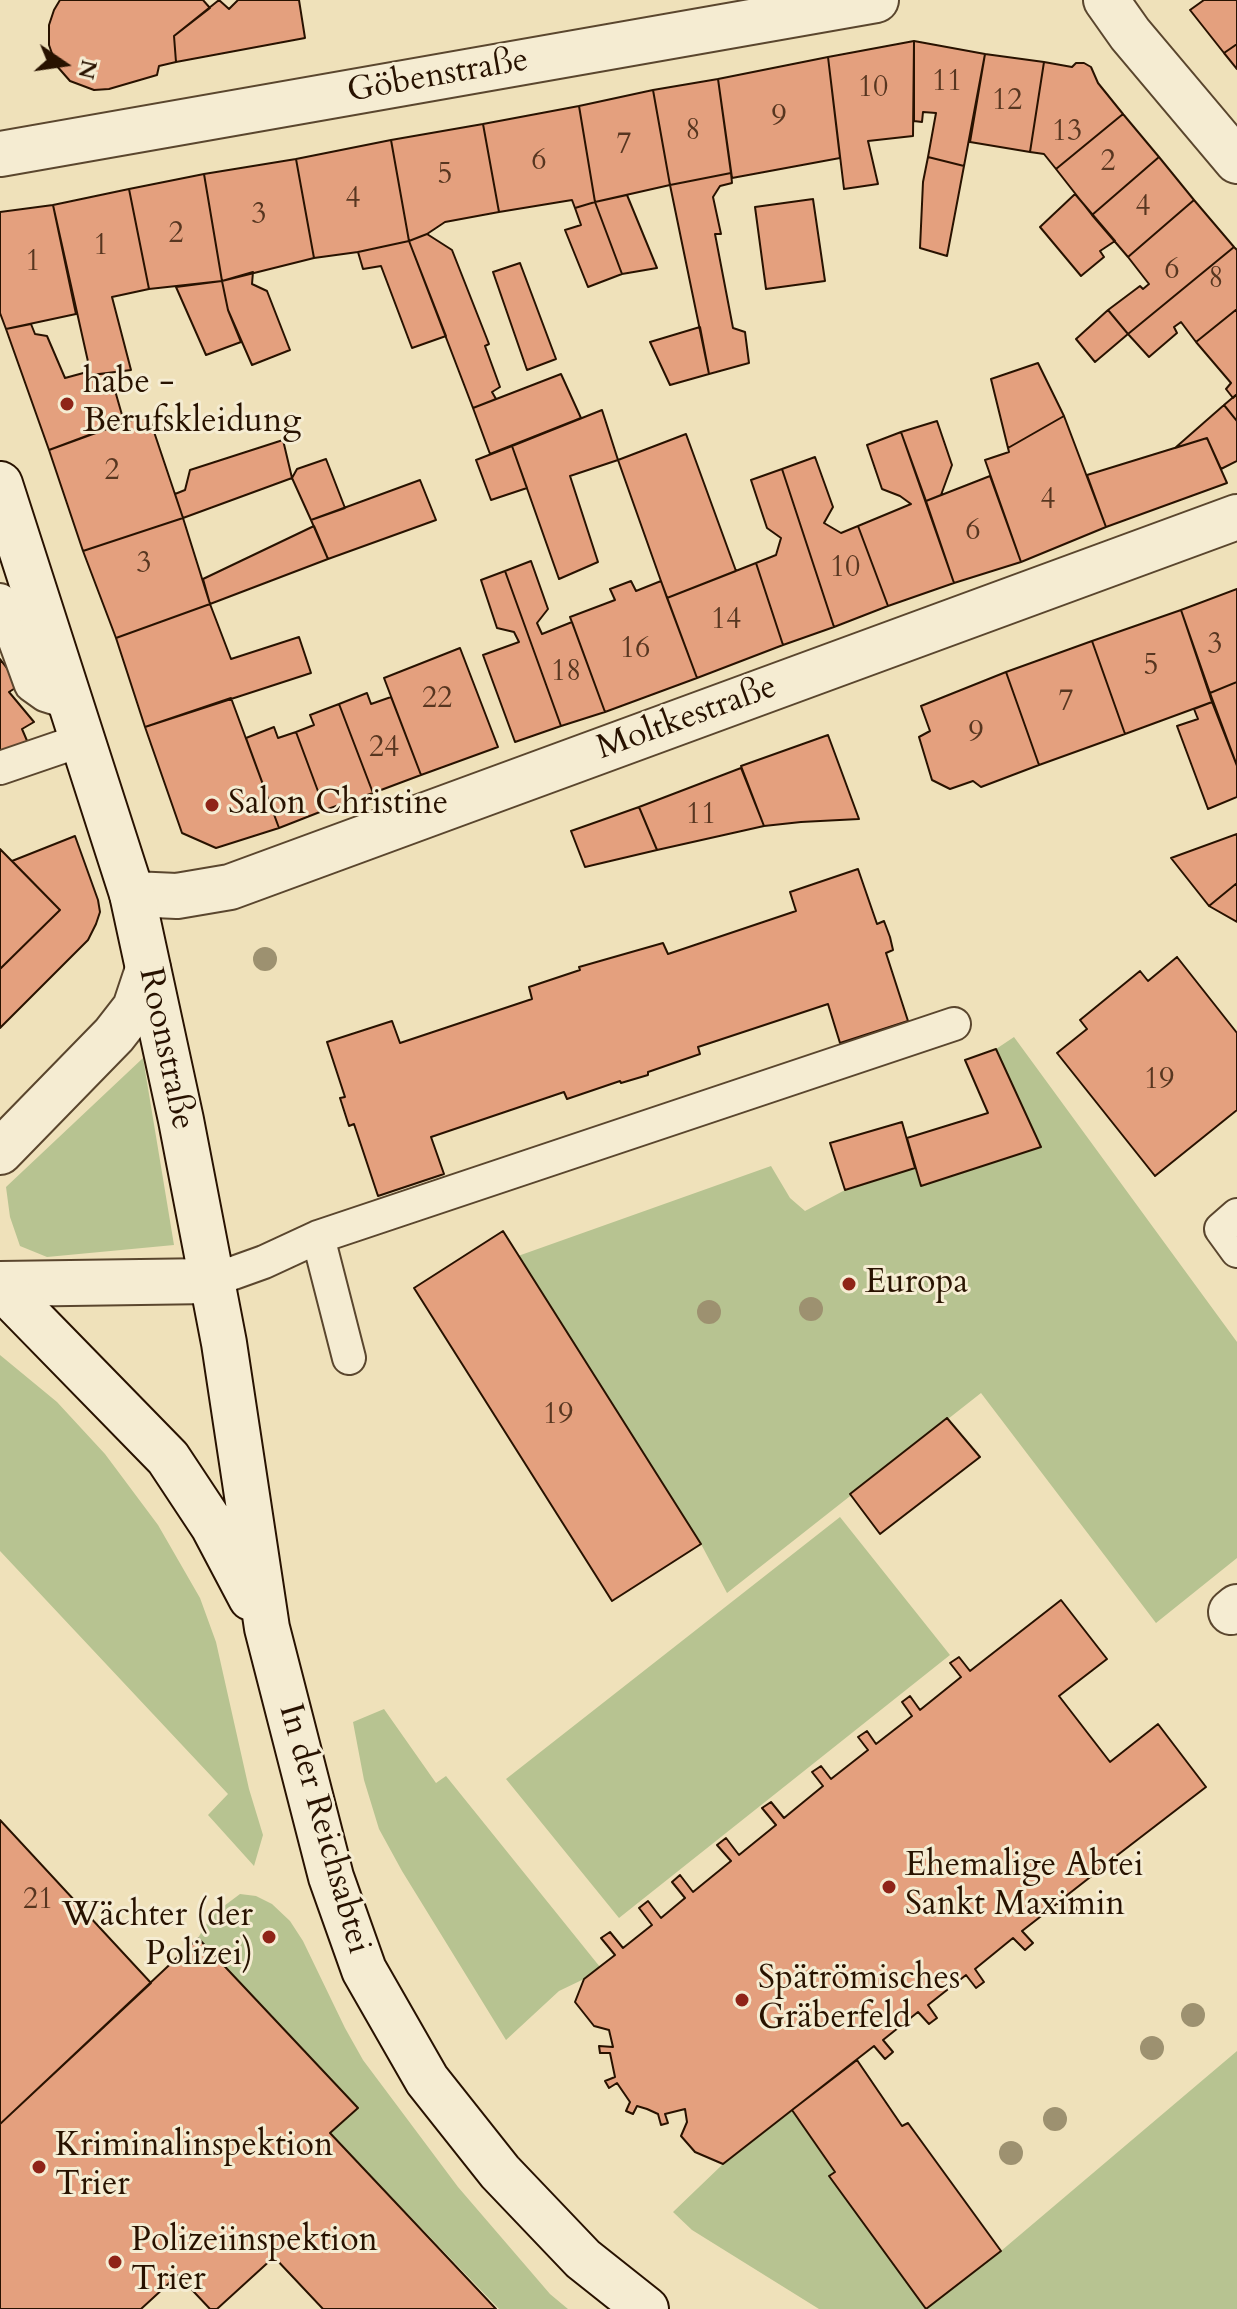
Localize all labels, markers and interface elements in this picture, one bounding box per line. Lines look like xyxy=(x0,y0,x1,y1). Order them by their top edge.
north arrow xyxy=(24,24,104,104)
street label: Göbenstraße xyxy=(344,41,532,113)
text: N xyxy=(71,57,104,82)
house number: 11 xyxy=(932,65,962,101)
house number: 10 xyxy=(858,71,888,107)
house number: 12 xyxy=(992,84,1022,120)
house number: 9 xyxy=(771,100,787,136)
house number: 8 xyxy=(685,114,701,150)
house number: 13 xyxy=(1052,115,1082,151)
house number: 7 xyxy=(616,128,632,164)
house number: 6 xyxy=(531,144,547,180)
house number: 2 xyxy=(1100,145,1116,181)
house number: 5 xyxy=(437,158,453,194)
house number: 4 xyxy=(345,182,361,218)
house number: 4 xyxy=(1135,190,1151,226)
house number: 3 xyxy=(251,198,267,234)
house number: 2 xyxy=(168,217,184,253)
house number: 1 xyxy=(93,229,109,265)
house number: 1 xyxy=(25,245,41,281)
house number: 6 xyxy=(1164,253,1180,289)
house number: 8 xyxy=(1208,262,1224,298)
place label: habe - Berufskleidung xyxy=(83,364,301,444)
marker: habe - Berufskleidung xyxy=(58,395,76,413)
house number: 2 xyxy=(104,454,120,490)
house number: 4 xyxy=(1040,483,1056,519)
house number: 6 xyxy=(965,514,981,550)
house number: 3 xyxy=(136,547,152,583)
house number: 10 xyxy=(830,551,860,587)
house number: 14 xyxy=(711,603,741,639)
house number: 3 xyxy=(1207,628,1223,664)
house number: 16 xyxy=(620,632,650,668)
house number: 5 xyxy=(1143,649,1159,685)
house number: 18 xyxy=(551,655,581,691)
street label: Moltkestraße xyxy=(592,668,782,770)
house number: 22 xyxy=(422,682,452,718)
house number: 7 xyxy=(1058,685,1074,721)
house number: 9 xyxy=(968,716,984,752)
house number: 24 xyxy=(369,731,399,767)
place label: Salon Christine xyxy=(228,785,448,825)
marker: Salon Christine xyxy=(203,796,221,814)
house number: 11 xyxy=(686,798,716,834)
street label: Roonstraße xyxy=(128,964,202,1134)
house number: 19 xyxy=(1144,1063,1174,1099)
place label: Europa xyxy=(865,1264,968,1304)
marker: Europa xyxy=(840,1275,858,1293)
house number: 19 xyxy=(543,1398,573,1434)
street label: In der Reichsabtei xyxy=(268,1699,378,1959)
place label: Ehemalige Abtei Sankt Maximin xyxy=(905,1847,1144,1926)
marker: Ehemalige Abtei Sankt Maximin xyxy=(880,1878,898,1896)
house number: 21 xyxy=(23,1883,53,1919)
place label: Wächter (der Polizei) xyxy=(62,1897,253,1976)
marker: Wächter (der Polizei) xyxy=(260,1928,278,1946)
place label: Spätrömisches Gräberfeld xyxy=(758,1960,960,2040)
marker: Spätrömisches Gräberfeld xyxy=(733,1991,751,2009)
place label: Kriminalinspektion Trier xyxy=(55,2127,333,2206)
marker: Kriminalinspektion Trier xyxy=(30,2158,48,2176)
place label: Polizeiinspektion Trier xyxy=(131,2222,378,2302)
marker: Polizeiinspektion Trier xyxy=(106,2253,124,2271)

